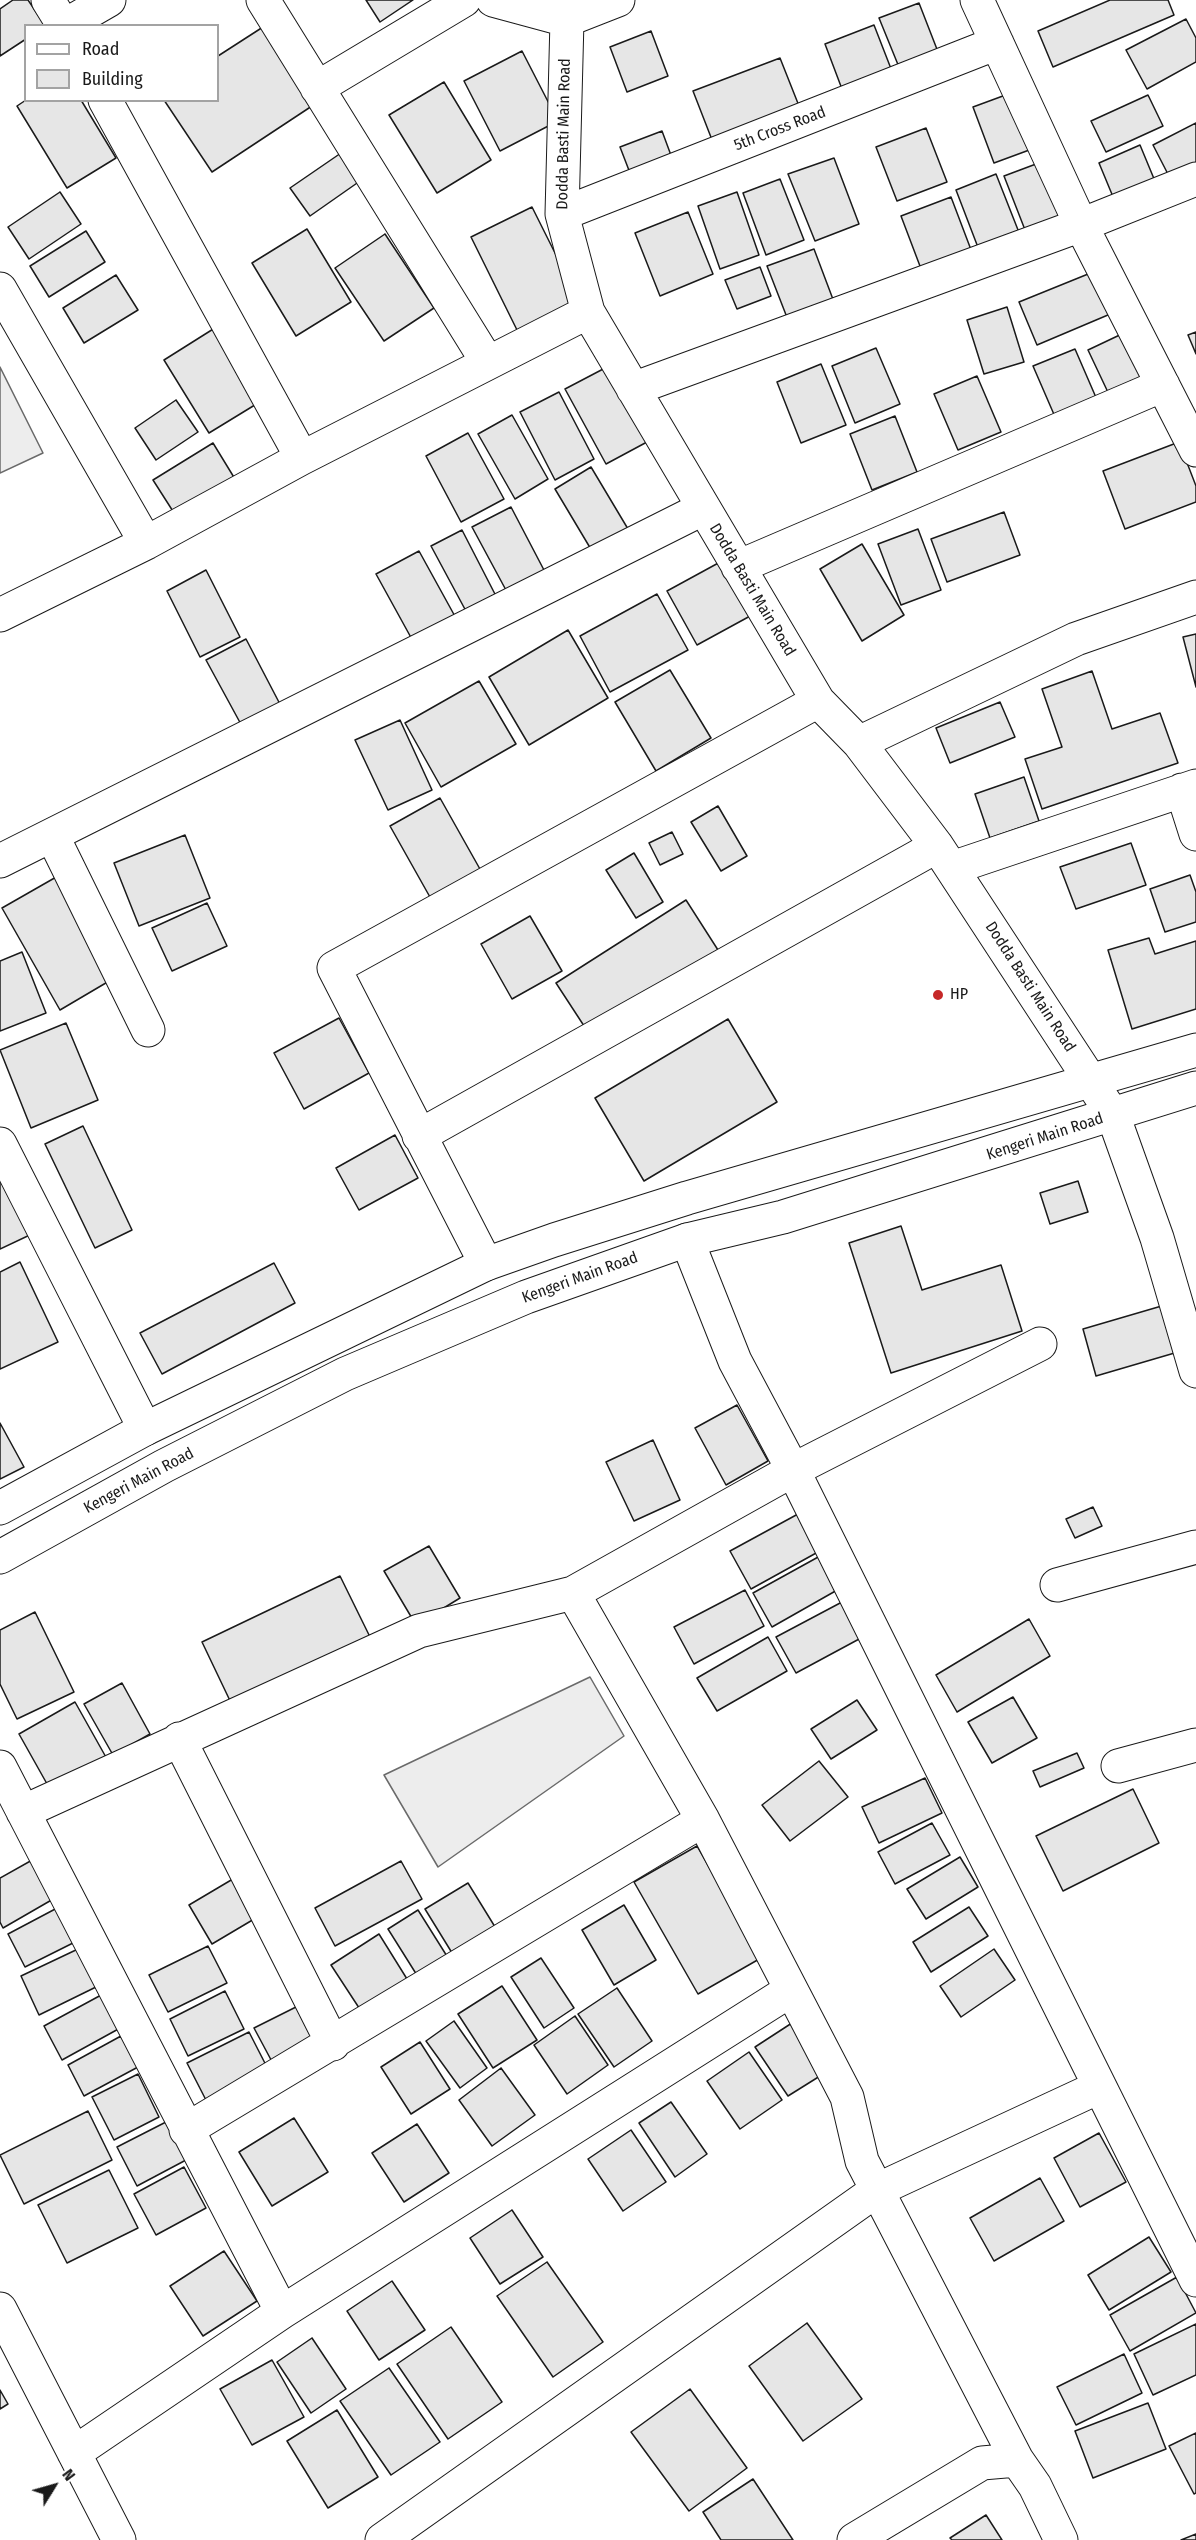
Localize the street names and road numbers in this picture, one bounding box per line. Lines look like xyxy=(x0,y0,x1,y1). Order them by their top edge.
street label: Dodda Basti Main Road xyxy=(553,58,575,210)
street label: 5th Cross Road xyxy=(732,103,828,155)
street label: Dodda Basti Main Road xyxy=(705,520,799,660)
street label: Dodda Basti Main Road xyxy=(981,918,1079,1056)
street label: Kengeri Main Road xyxy=(984,1109,1106,1165)
street label: Kengeri Main Road xyxy=(520,1248,640,1308)
street label: Kengeri Main Road xyxy=(81,1444,197,1518)

